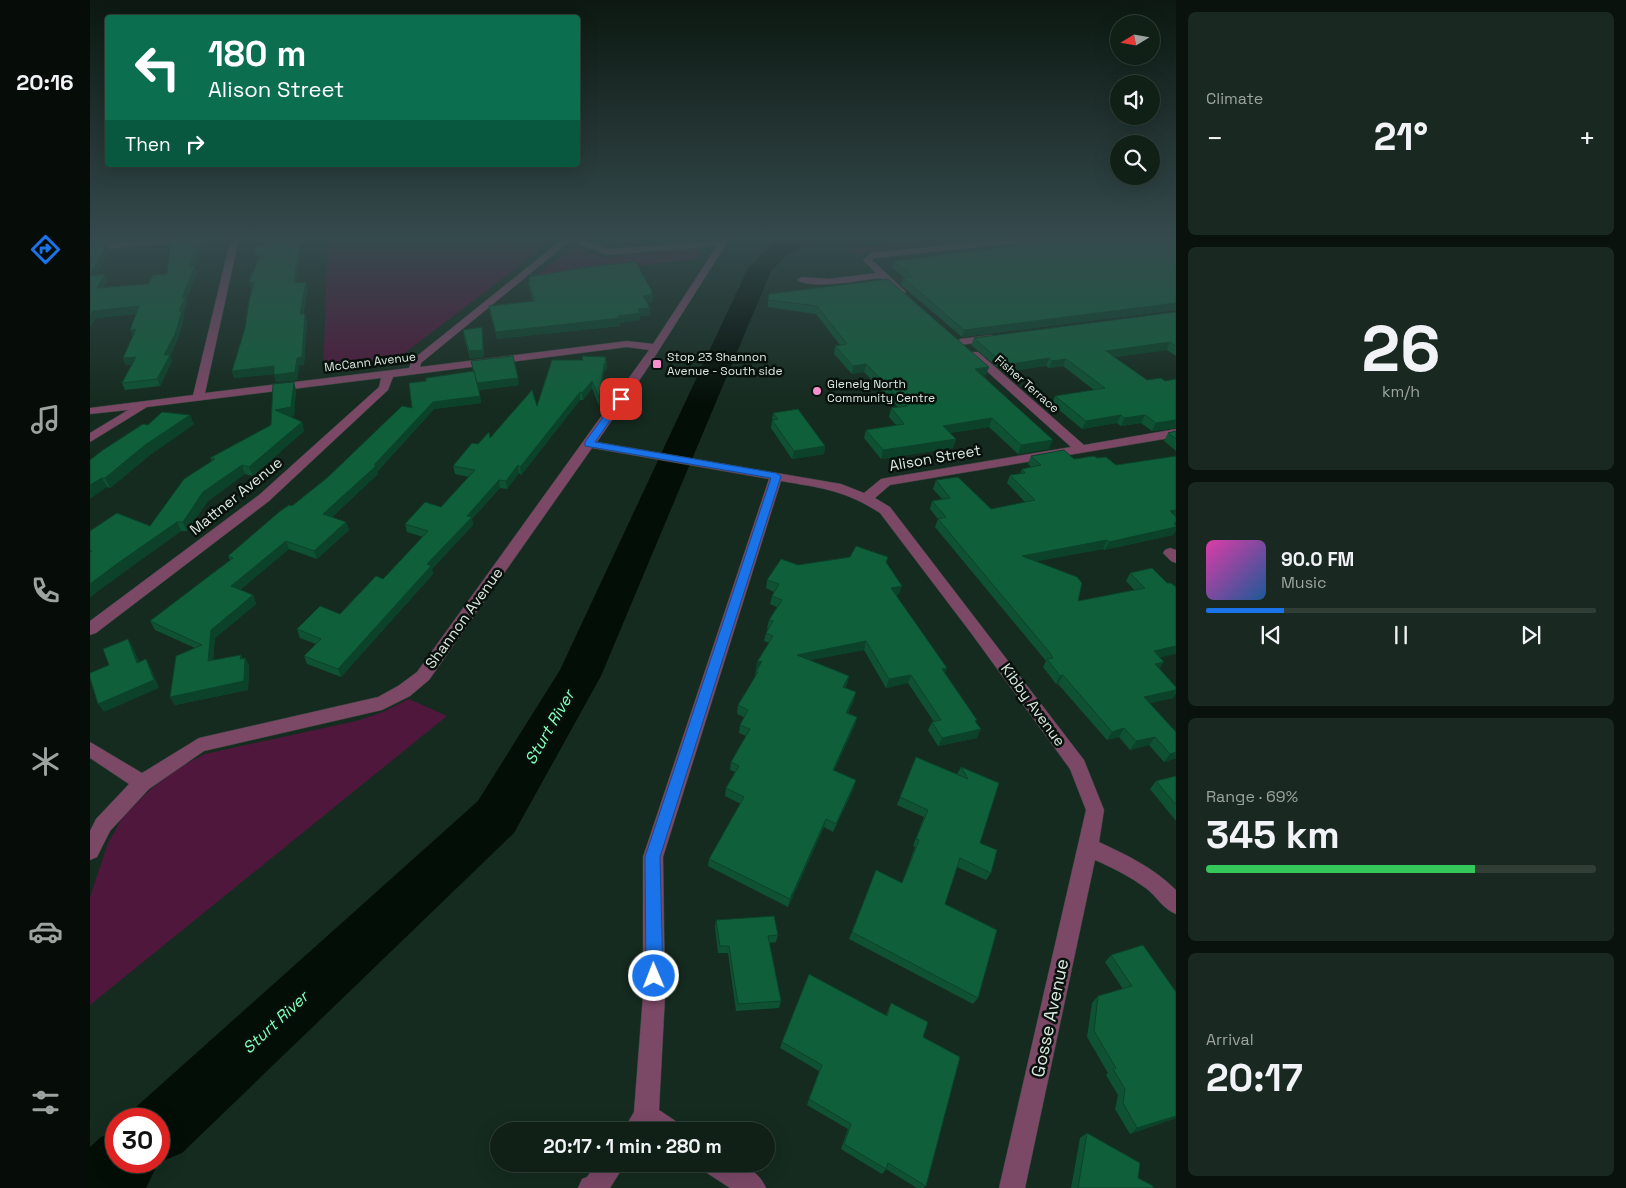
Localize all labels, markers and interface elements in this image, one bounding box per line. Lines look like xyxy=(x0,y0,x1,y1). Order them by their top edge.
north arrow xyxy=(1110,15,1160,65)
map controls xyxy=(1110,15,1160,185)
text: 180 m xyxy=(208,32,306,76)
icon: left xyxy=(125,35,190,100)
text: 20:16 xyxy=(16,68,74,96)
text: Alison Street xyxy=(208,75,344,103)
button: sound xyxy=(1110,75,1160,125)
text: Climate xyxy=(1206,88,1263,109)
text: 21° xyxy=(1374,113,1428,161)
text: − xyxy=(1206,120,1223,156)
text: + xyxy=(1579,120,1596,156)
icon: right xyxy=(181,130,209,158)
text: Then xyxy=(125,132,171,157)
button: search xyxy=(1110,135,1160,185)
icon: directions xyxy=(28,232,63,267)
text: 26 xyxy=(1362,307,1440,390)
street label: McCann Avenue xyxy=(323,348,417,376)
place label: Stop 23 Shannon Avenue - South side xyxy=(667,349,782,379)
street label: Fisher Terrace xyxy=(991,352,1063,416)
marker: Stop 23 Shannon Avenue - South side xyxy=(651,358,663,370)
place label: Glenelg North Community Centre xyxy=(827,376,935,406)
pin xyxy=(600,378,642,420)
text: km/h xyxy=(1382,381,1420,402)
icon: arrive xyxy=(607,385,635,413)
marker: Glenelg North Community Centre xyxy=(811,385,823,397)
icon: music xyxy=(28,402,63,437)
street label: Alison Street xyxy=(888,440,982,475)
street label: Mattner Avenue xyxy=(186,452,286,539)
text: 90.0 FM xyxy=(1281,547,1354,572)
street label: Shannon Avenue xyxy=(420,563,507,672)
text: Music xyxy=(1281,572,1327,593)
icon: phone xyxy=(28,573,63,608)
icon: previous xyxy=(1257,621,1285,649)
icon: pause xyxy=(1387,621,1415,649)
icon: next xyxy=(1517,621,1545,649)
street label: Kibby Avenue xyxy=(997,659,1070,750)
water label: Sturt River xyxy=(520,685,580,768)
icon: climate xyxy=(28,744,63,779)
text: Range · 69% xyxy=(1206,786,1298,807)
text: 345 km xyxy=(1206,811,1340,859)
icon: car xyxy=(28,914,63,949)
position arrow xyxy=(627,949,679,1001)
street label: Gosse Avenue xyxy=(1026,957,1073,1079)
water label: Sturt River xyxy=(238,985,314,1058)
text: Arrival xyxy=(1206,1029,1254,1050)
text: 20:17 xyxy=(1206,1054,1303,1102)
icon: filters xyxy=(28,1085,63,1120)
speed limit sign: 30 xyxy=(105,1108,170,1173)
text: 20:17 · 1 min · 280 m xyxy=(543,1134,722,1159)

